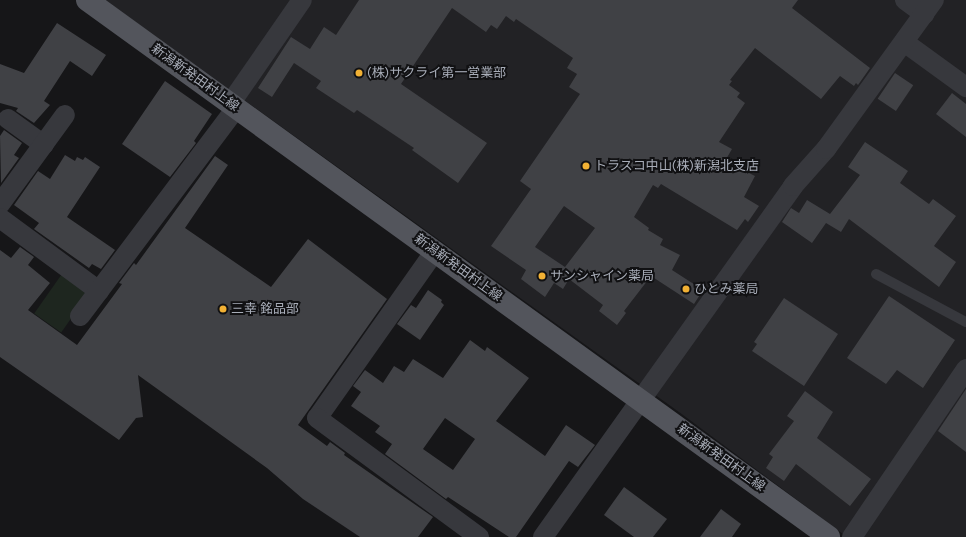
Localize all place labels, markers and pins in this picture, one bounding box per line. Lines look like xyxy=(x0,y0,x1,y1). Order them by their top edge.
place label: (株)サクライ第一営業部 xyxy=(367,65,506,81)
marker: (株)サクライ第一営業部 xyxy=(354,68,364,78)
place label: トラスコ中山(株)新潟北支店 xyxy=(594,158,759,174)
marker: トラスコ中山(株)新潟北支店 xyxy=(581,161,591,171)
place label: サンシャイン薬局 xyxy=(550,268,654,284)
marker: サンシャイン薬局 xyxy=(537,271,547,281)
place label: ひとみ薬局 xyxy=(694,281,759,297)
marker: ひとみ薬局 xyxy=(681,284,691,294)
place label: 三幸 銘品部 xyxy=(231,301,299,317)
marker: 三幸 銘品部 xyxy=(218,304,228,314)

